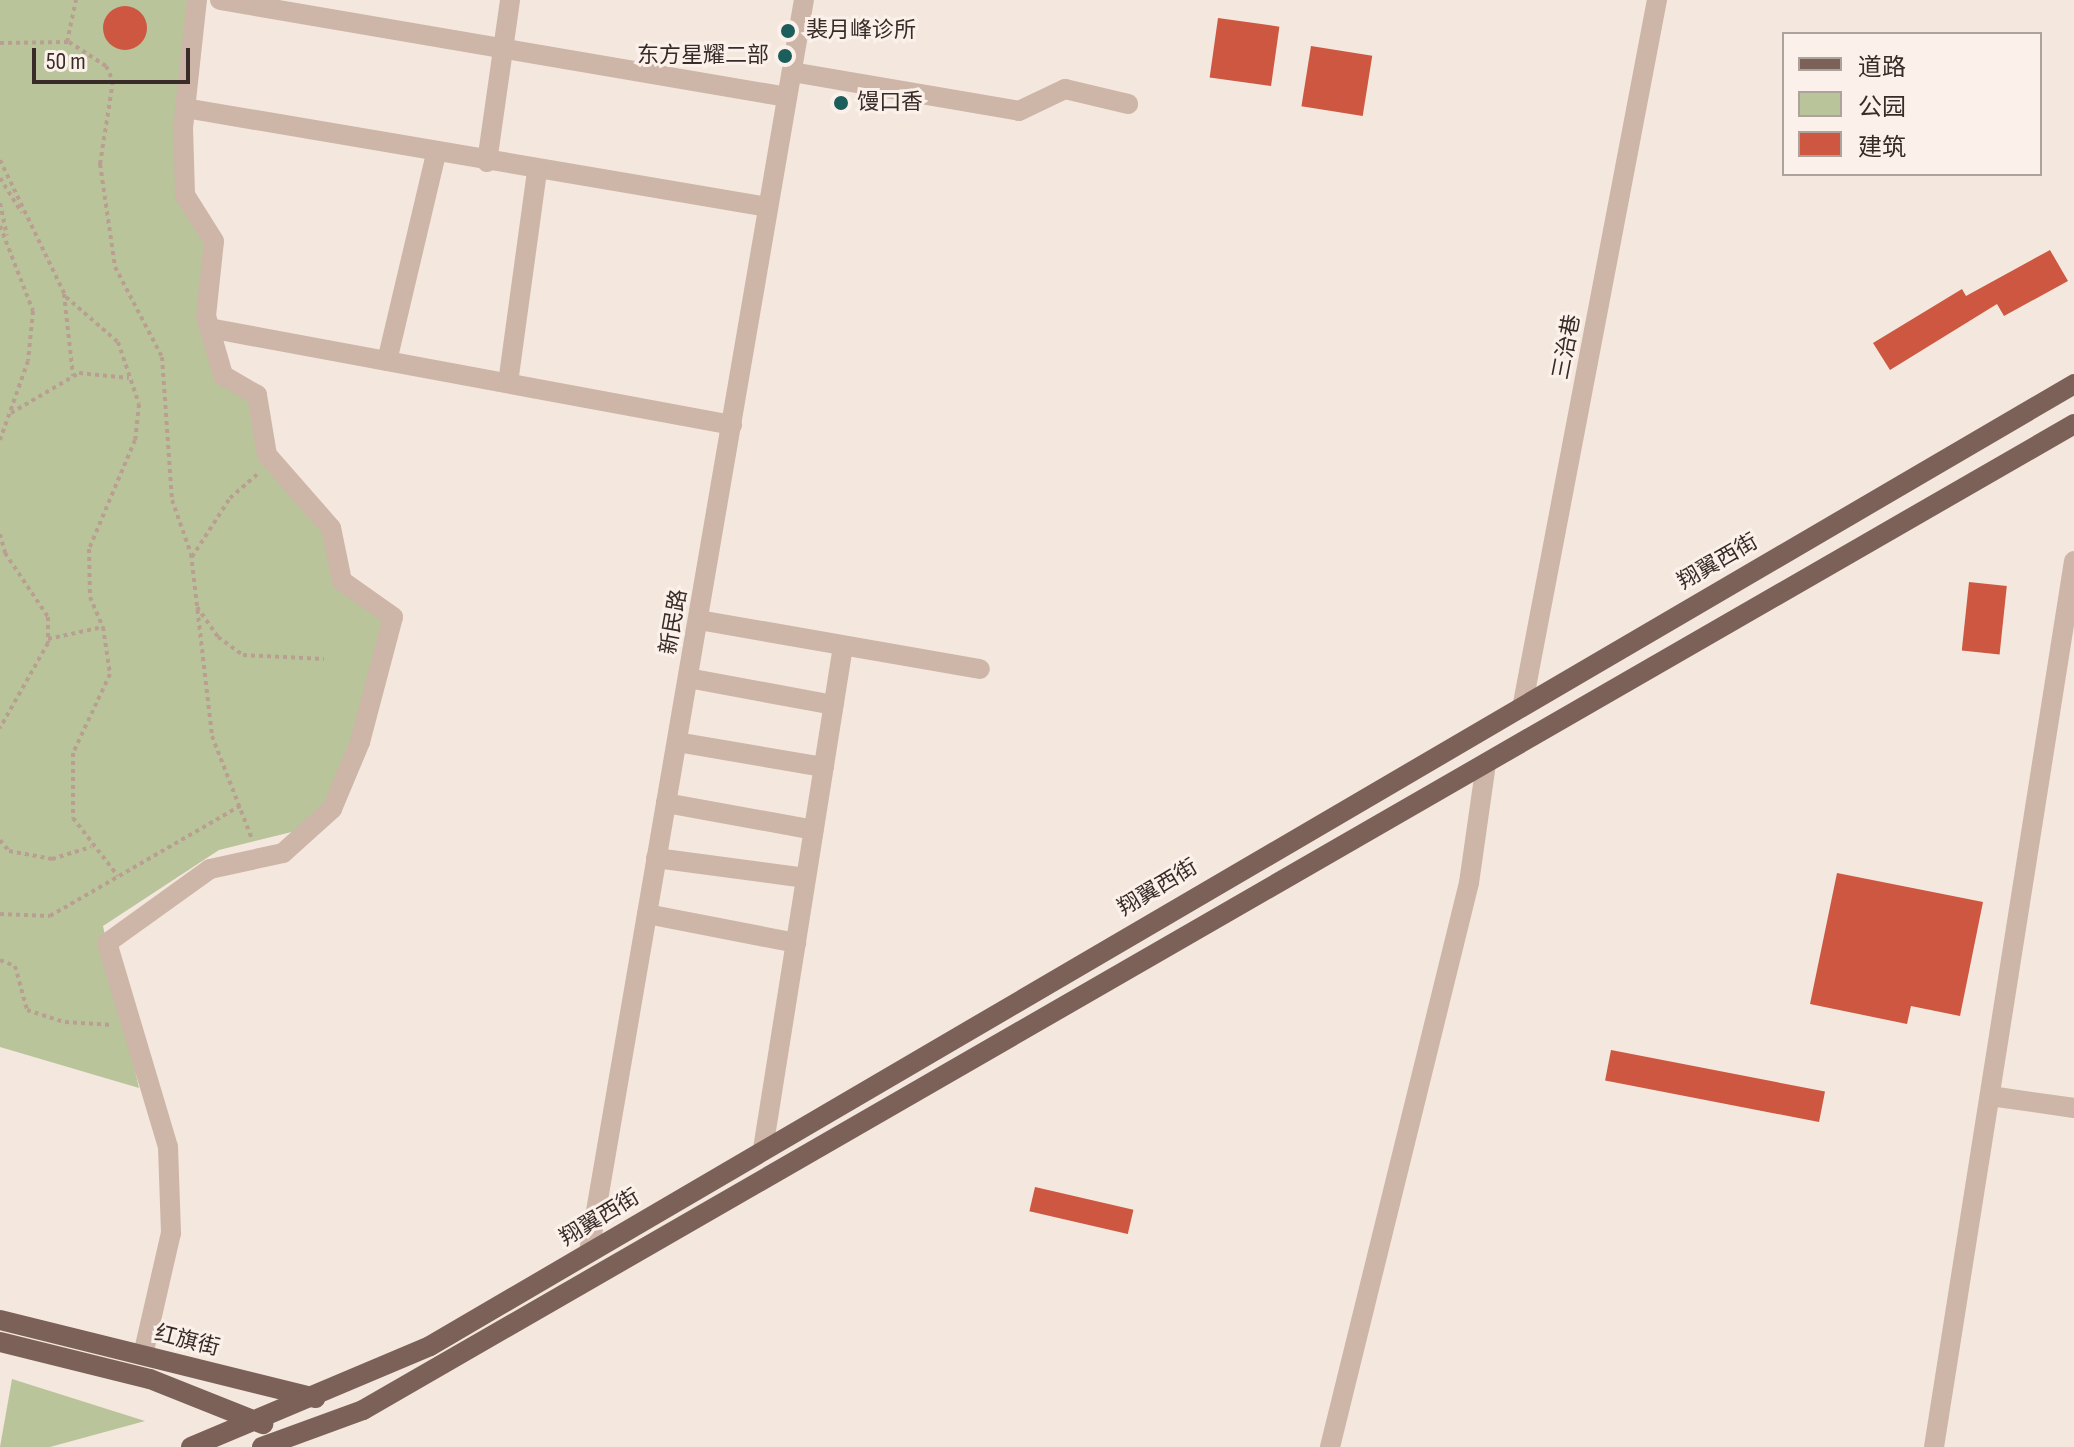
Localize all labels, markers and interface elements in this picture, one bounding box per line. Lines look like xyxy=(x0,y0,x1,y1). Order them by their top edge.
place label: 裴月峰诊所 xyxy=(806,18,916,44)
marker: 裴月峰诊所 xyxy=(777,20,799,42)
scale bar xyxy=(36,32,194,82)
legend xyxy=(1782,32,2042,176)
place label: 东方星耀二部 xyxy=(637,43,769,69)
text: 50 m xyxy=(46,47,86,76)
marker: 东方星耀二部 xyxy=(776,47,794,65)
text: 道路 xyxy=(1858,53,1906,82)
place label: 馒口香 xyxy=(857,90,923,116)
text: 公园 xyxy=(1858,93,1906,122)
marker: 馒口香 xyxy=(832,94,850,112)
text: 建筑 xyxy=(1858,133,1906,162)
street label: 三治巷 xyxy=(1548,312,1586,382)
street label: 翔翼西街 xyxy=(1673,529,1763,595)
street label: 新民路 xyxy=(655,587,693,657)
street label: 翔翼西街 xyxy=(1113,854,1203,922)
street label: 翔翼西街 xyxy=(555,1184,645,1252)
street label: 红旗街 xyxy=(152,1320,222,1362)

